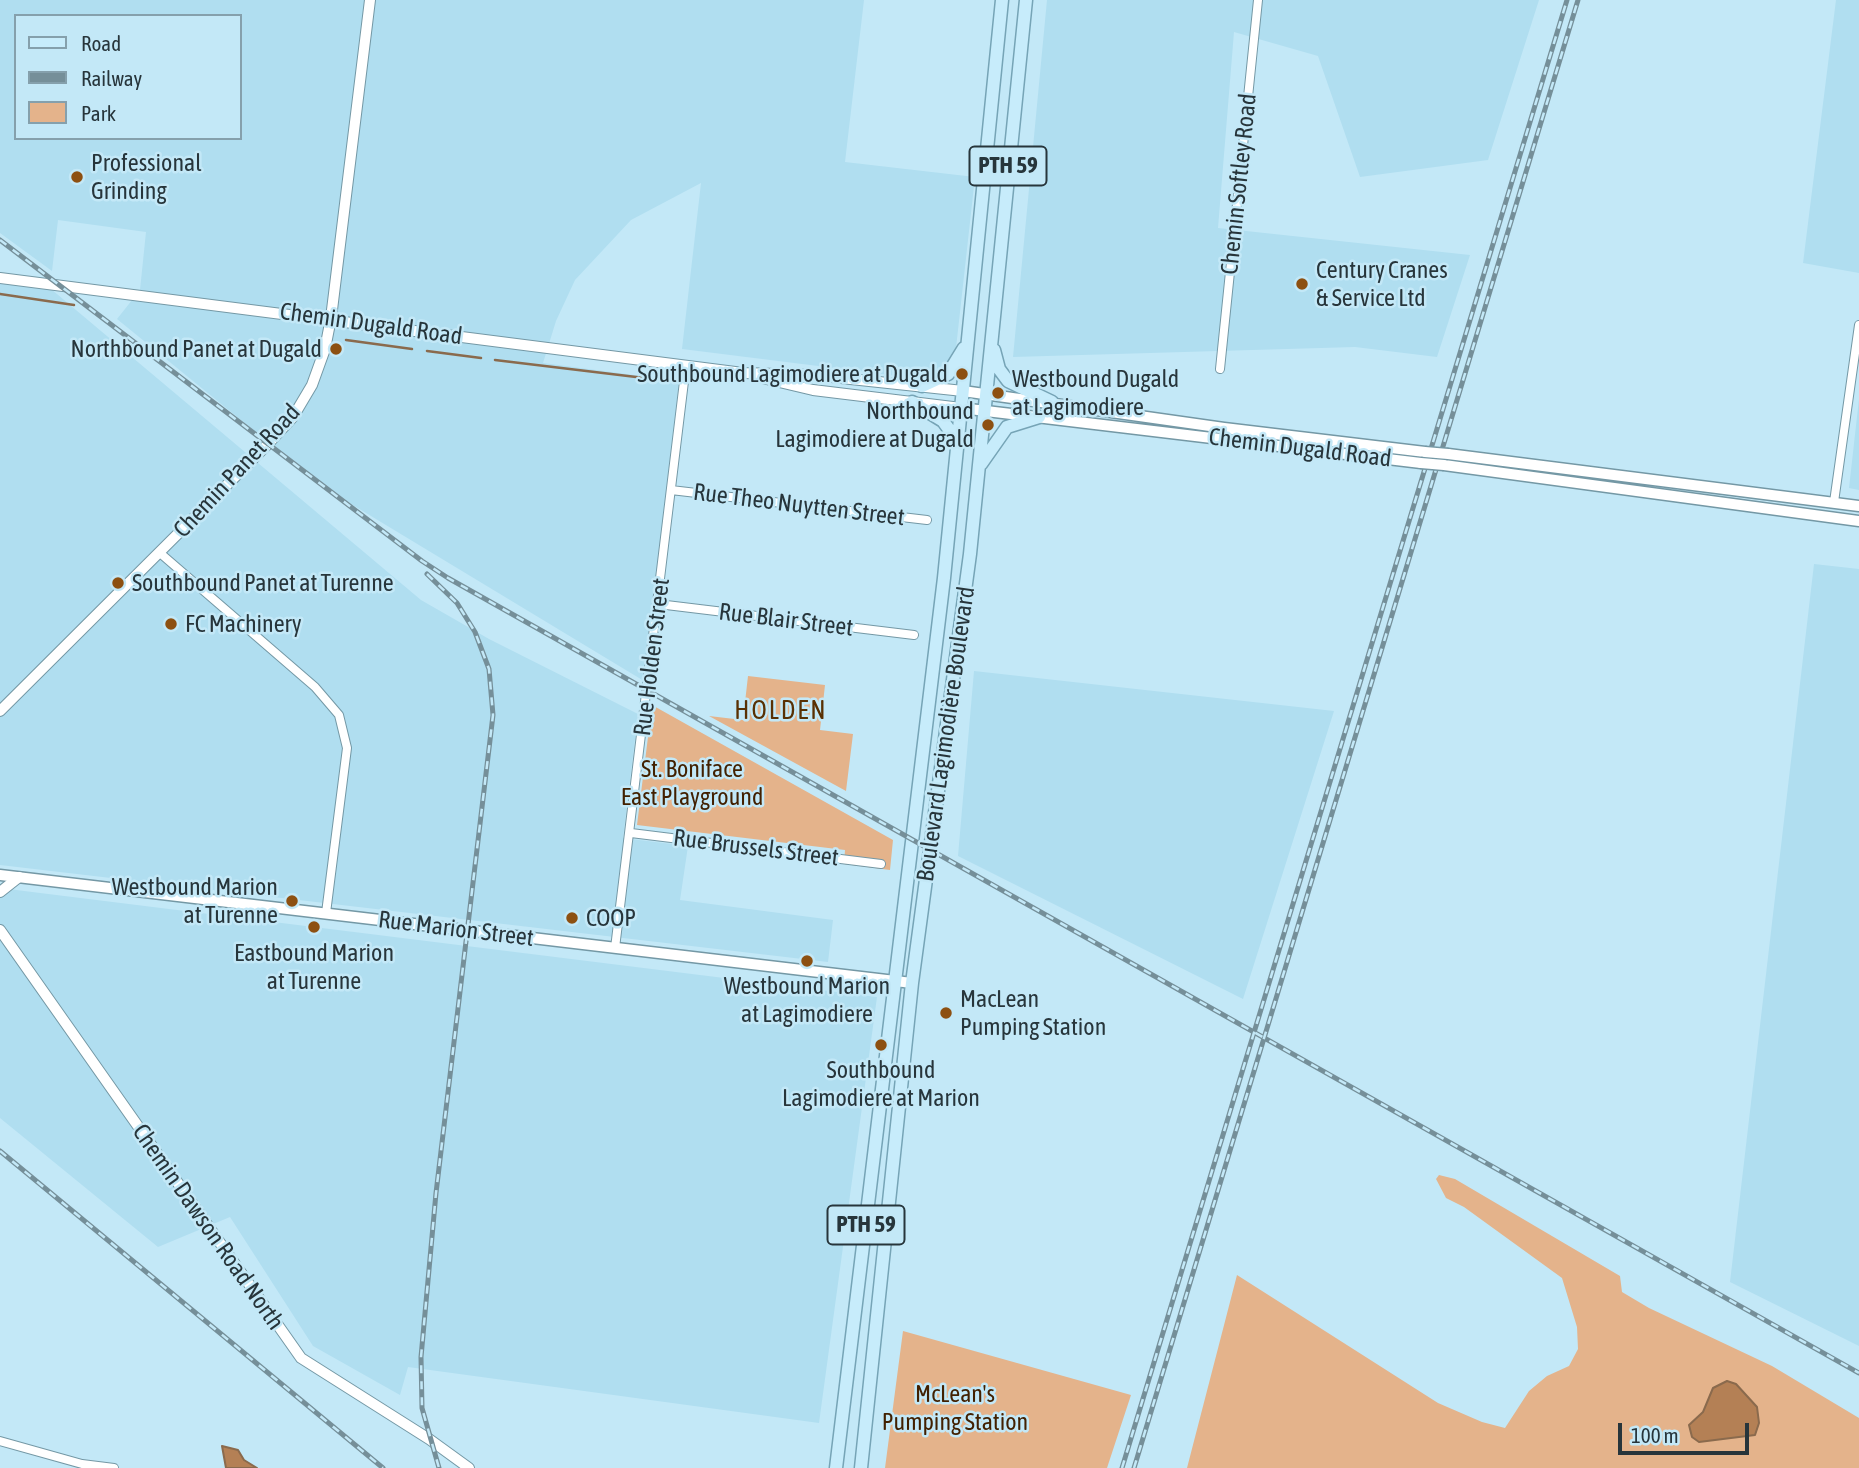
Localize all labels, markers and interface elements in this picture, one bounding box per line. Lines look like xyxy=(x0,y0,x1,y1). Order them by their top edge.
legend xyxy=(14,14,242,140)
text: Road xyxy=(81,31,121,55)
text: Railway xyxy=(81,66,142,90)
street label: Chemin Softley Road xyxy=(1215,92,1263,276)
text: Park xyxy=(81,101,116,125)
road number: PTH 59 xyxy=(970,146,1046,186)
place label: Professional Grinding xyxy=(91,149,202,205)
marker: Professional Grinding xyxy=(69,169,85,185)
place label: Century Cranes & Service Ltd xyxy=(1316,256,1448,312)
marker: Century Cranes & Service Ltd xyxy=(1294,276,1310,292)
street label: Chemin Dugald Road xyxy=(278,297,464,351)
place label: Northbound Panet at Dugald xyxy=(71,335,322,363)
marker: Northbound Panet at Dugald xyxy=(328,341,344,357)
place label: Southbound Lagimodiere at Dugald xyxy=(637,360,948,388)
place label: Westbound Dugald at Lagimodiere xyxy=(1012,365,1179,421)
marker: Southbound Lagimodiere at Dugald xyxy=(954,366,970,382)
marker: Westbound Dugald at Lagimodiere xyxy=(990,385,1006,401)
place label: Northbound Lagimodiere at Dugald xyxy=(775,397,974,453)
street label: Chemin Panet Road xyxy=(168,398,306,544)
marker: Northbound Lagimodiere at Dugald xyxy=(980,417,996,433)
street label: Chemin Dugald Road xyxy=(1207,423,1393,473)
street label: Rue Theo Nuytten Street xyxy=(692,478,906,532)
place label: Southbound Panet at Turenne xyxy=(132,569,394,597)
marker: Southbound Panet at Turenne xyxy=(110,575,126,591)
street label: Rue Holden Street xyxy=(628,576,676,738)
street label: Boulevard Lagimodière Boulevard xyxy=(911,585,981,883)
street label: Rue Blair Street xyxy=(717,597,855,643)
place label: FC Machinery xyxy=(185,610,302,638)
marker: FC Machinery xyxy=(163,616,179,632)
district label: HOLDEN xyxy=(735,695,827,727)
park label: St. Boniface East Playground xyxy=(621,755,763,811)
street label: Rue Brussels Street xyxy=(672,824,840,872)
place label: Westbound Marion at Turenne xyxy=(112,873,278,929)
marker: Westbound Marion at Turenne xyxy=(284,893,300,909)
place label: COOP xyxy=(586,904,636,932)
street label: Rue Marion Street xyxy=(377,905,535,953)
marker: COOP xyxy=(564,910,580,926)
marker: Eastbound Marion at Turenne xyxy=(306,919,322,935)
place label: Eastbound Marion at Turenne xyxy=(234,939,394,995)
marker: Westbound Marion at Lagimodiere xyxy=(799,953,815,969)
place label: Westbound Marion at Lagimodiere xyxy=(724,972,890,1028)
place label: MacLean Pumping Station xyxy=(960,985,1106,1041)
marker: MacLean Pumping Station xyxy=(938,1005,954,1021)
marker: Southbound Lagimodiere at Marion xyxy=(873,1037,889,1053)
place label: Southbound Lagimodiere at Marion xyxy=(782,1056,980,1112)
street label: Chemin Dawson Road North xyxy=(126,1119,290,1335)
road number: PTH 59 xyxy=(828,1206,904,1244)
park label: McLean's Pumping Station xyxy=(882,1380,1028,1436)
scale bar xyxy=(1621,1408,1752,1452)
text: 100 m xyxy=(1631,1423,1679,1447)

